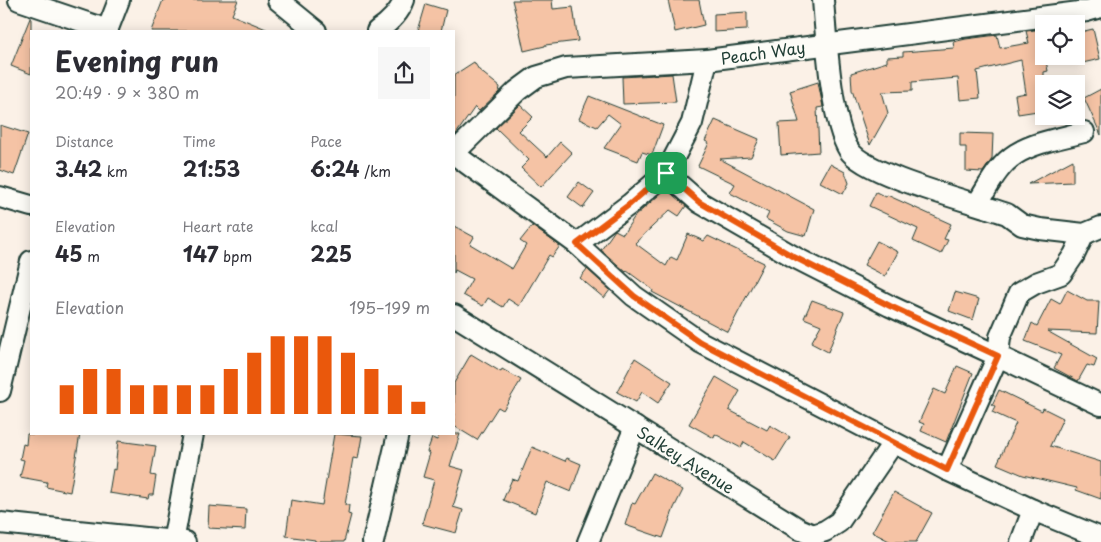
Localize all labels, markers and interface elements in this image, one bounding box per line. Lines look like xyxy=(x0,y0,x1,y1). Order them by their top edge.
map controls xyxy=(1035,15,1085,125)
button: locate xyxy=(1035,15,1085,65)
street label: Peach Way xyxy=(719,34,807,70)
text: Evening run xyxy=(55,39,219,82)
button: share xyxy=(378,47,430,99)
button: layers xyxy=(1035,75,1085,125)
text: 20:49 · 9 × 380 m xyxy=(55,80,199,104)
text: Distance xyxy=(55,131,114,152)
text: Time xyxy=(183,131,216,152)
text: Pace xyxy=(310,131,342,152)
text: 3.42 xyxy=(55,152,102,184)
text: 21:53 xyxy=(183,152,240,184)
text: 6:24 xyxy=(310,152,360,184)
pin xyxy=(645,152,687,194)
icon: arrive xyxy=(652,159,680,187)
text: km xyxy=(102,161,128,182)
text: /km xyxy=(360,161,391,182)
text: Elevation xyxy=(55,216,115,237)
text: Heart rate xyxy=(183,216,253,237)
text: kcal xyxy=(310,216,338,237)
text: 45 xyxy=(55,237,83,269)
text: 147 xyxy=(183,237,219,269)
text: 225 xyxy=(310,237,352,269)
text: m xyxy=(83,246,100,267)
text: bpm xyxy=(219,246,252,267)
text: Elevation xyxy=(55,295,124,319)
text: 195–199 m xyxy=(349,295,430,319)
street label: Salkey Avenue xyxy=(633,419,740,499)

